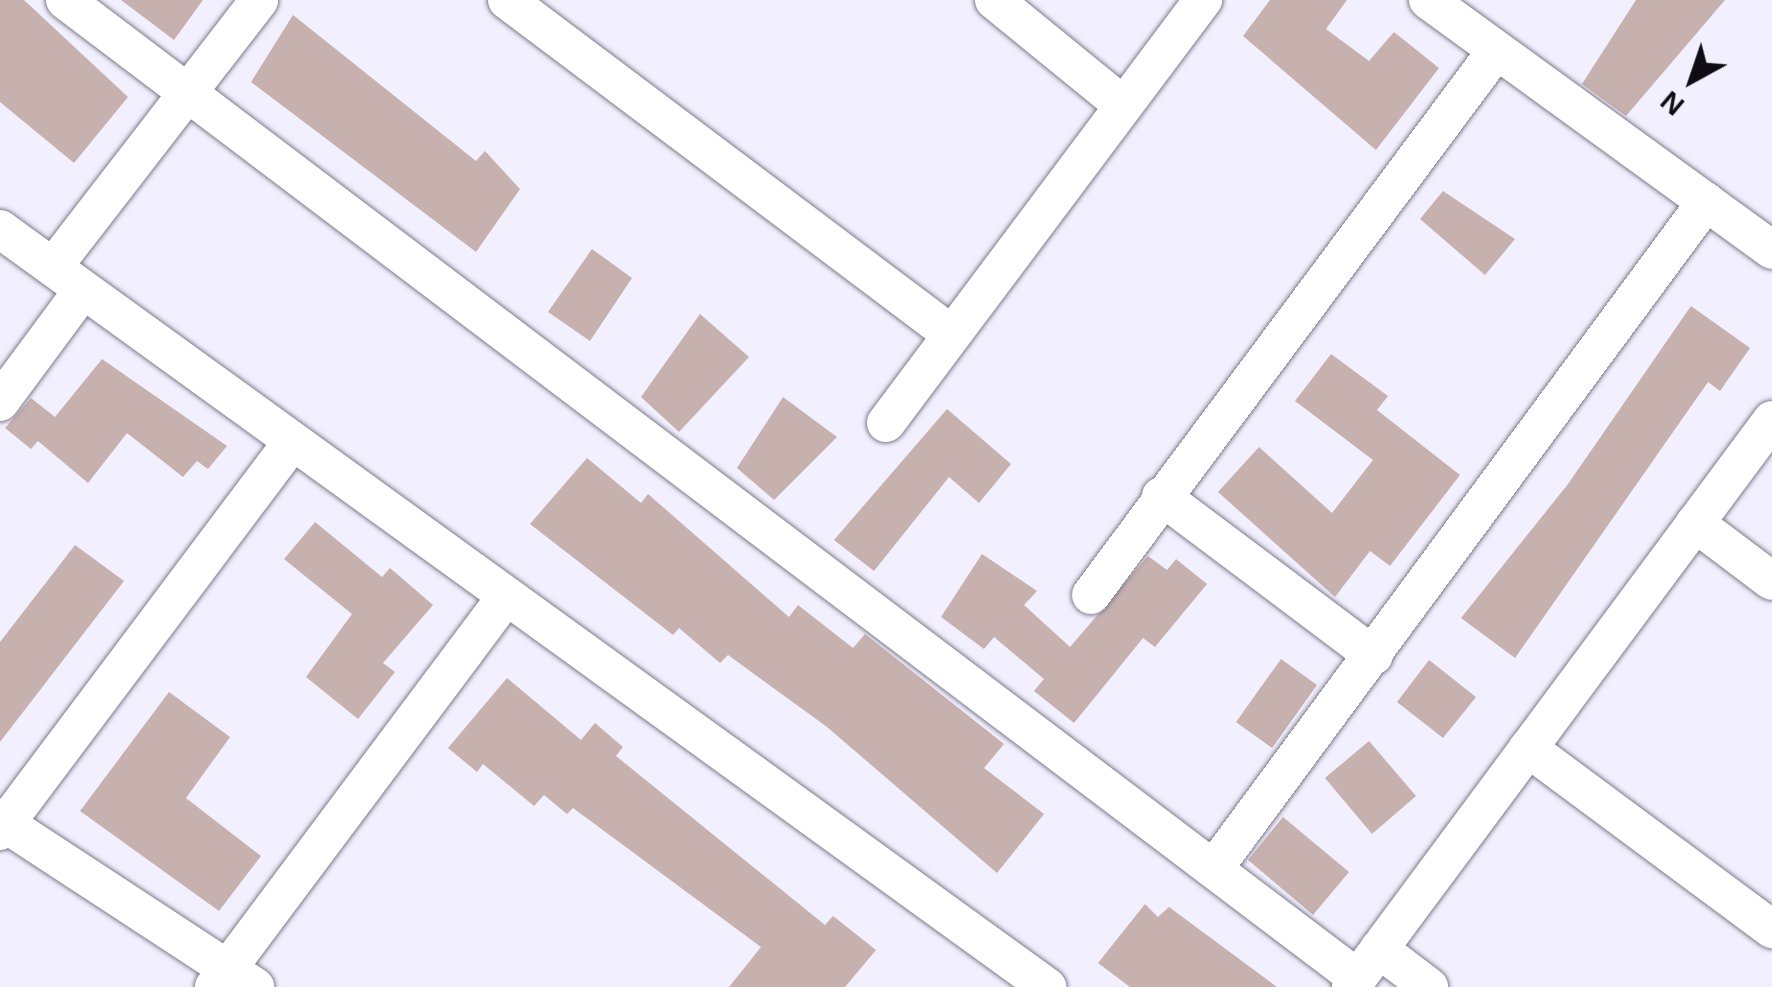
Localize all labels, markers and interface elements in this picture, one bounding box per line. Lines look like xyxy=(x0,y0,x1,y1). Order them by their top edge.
north arrow xyxy=(1642,30,1742,130)
text: N xyxy=(1655,85,1690,122)

